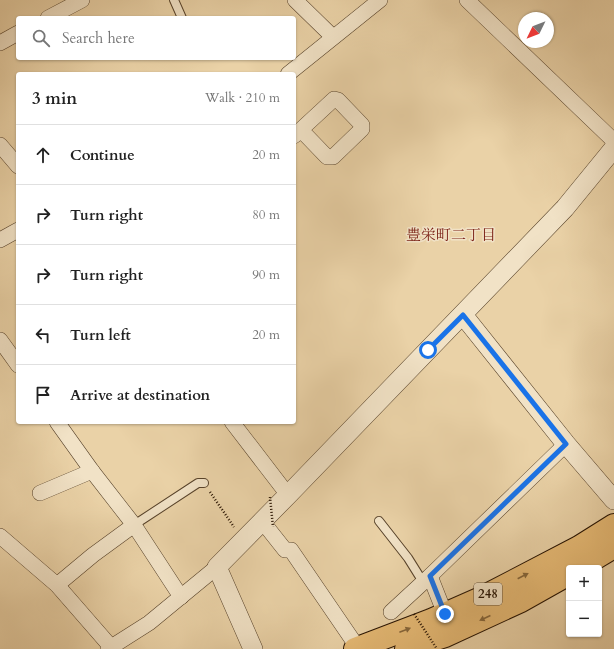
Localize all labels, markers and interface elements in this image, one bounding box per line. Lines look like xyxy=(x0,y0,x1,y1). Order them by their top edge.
north arrow xyxy=(518,12,554,48)
search box xyxy=(16,16,296,60)
icon: search xyxy=(30,27,52,49)
text: Search here xyxy=(62,28,135,48)
text: 3 min xyxy=(32,87,77,110)
text: Walk · 210 m xyxy=(205,89,280,107)
icon: ahead xyxy=(32,144,54,166)
text: Continue xyxy=(70,145,135,165)
text: 20 m xyxy=(252,146,280,164)
icon: right xyxy=(32,204,54,226)
text: Turn right xyxy=(70,205,143,225)
text: 80 m xyxy=(252,206,280,224)
district label: 豊栄町二丁目 xyxy=(406,225,496,245)
icon: right xyxy=(32,264,54,286)
text: Turn right xyxy=(70,265,143,285)
text: 90 m xyxy=(252,266,280,284)
icon: left xyxy=(32,324,54,346)
text: Turn left xyxy=(70,325,131,345)
text: 20 m xyxy=(252,326,280,344)
route start xyxy=(419,341,437,359)
icon: arrive xyxy=(32,384,54,406)
text: Arrive at destination xyxy=(70,385,210,405)
map controls xyxy=(566,565,602,637)
button: + xyxy=(566,565,602,601)
one-way arrow xyxy=(517,573,529,579)
road number: 248 xyxy=(474,583,502,605)
button: − xyxy=(566,601,602,637)
route end xyxy=(436,605,454,623)
one-way arrow xyxy=(479,615,491,621)
one-way arrow xyxy=(399,627,411,633)

